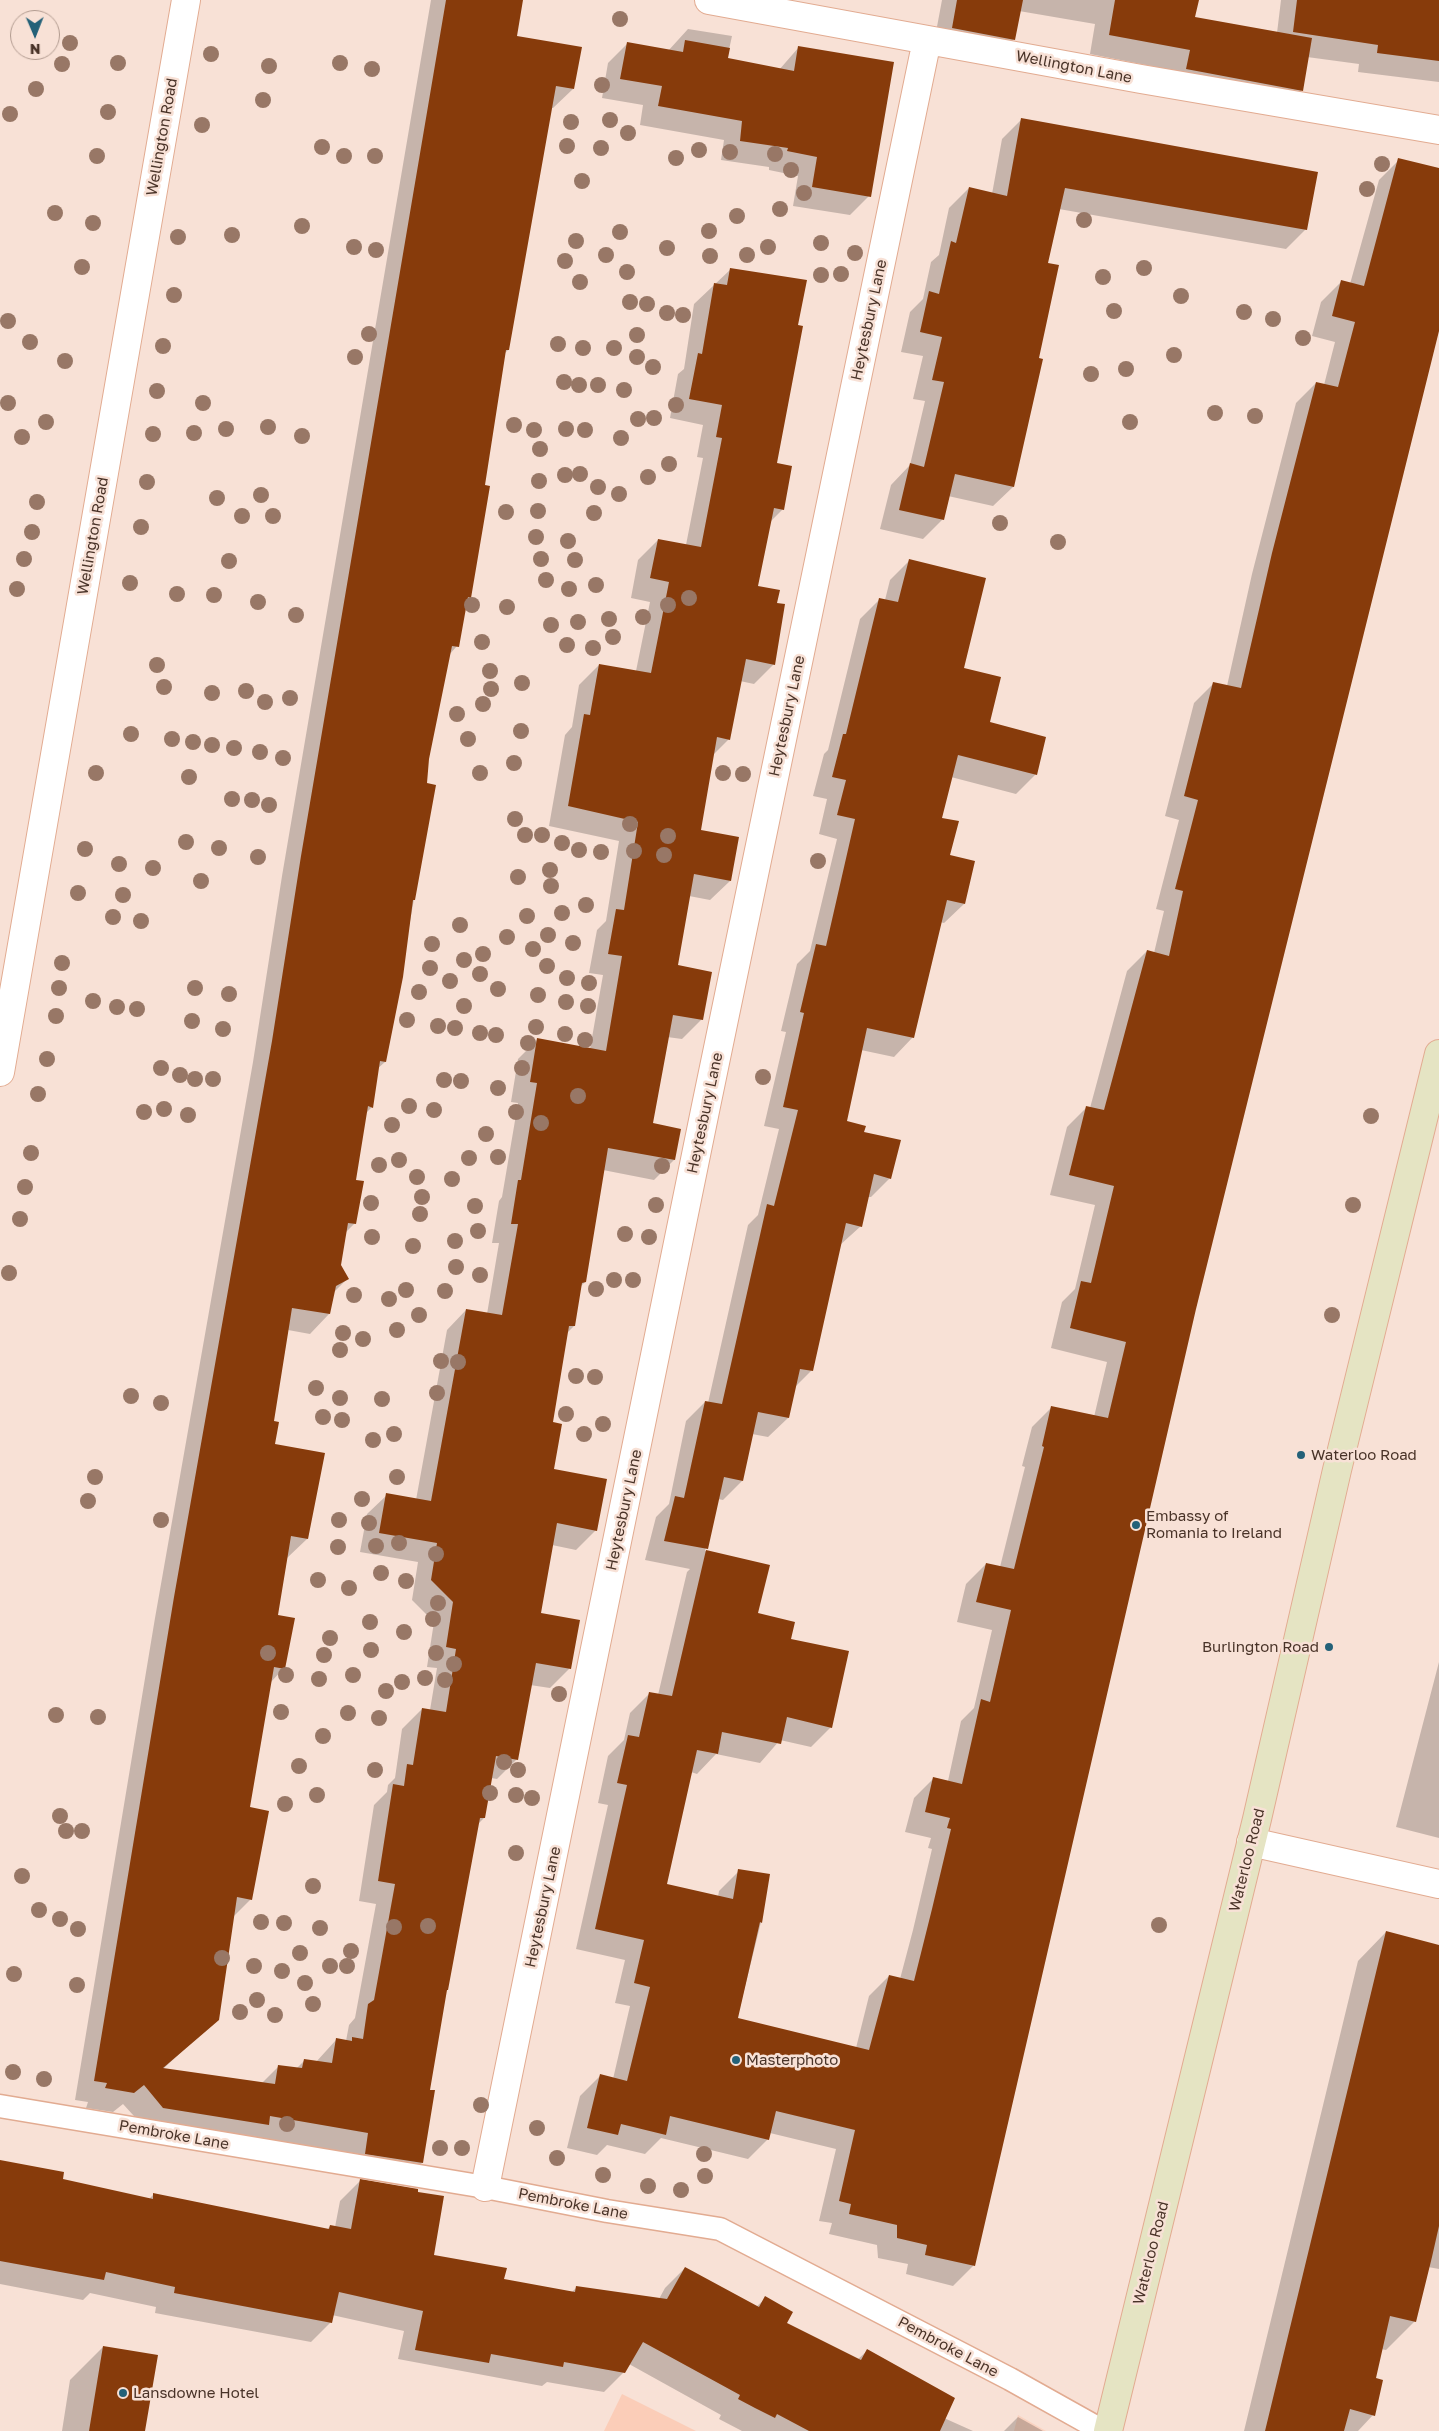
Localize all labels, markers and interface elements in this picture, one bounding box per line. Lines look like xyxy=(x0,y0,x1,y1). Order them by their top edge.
north arrow xyxy=(10,10,60,60)
text: N xyxy=(30,41,41,58)
street label: Wellington Lane xyxy=(1015,47,1133,87)
street label: Wellington Road xyxy=(143,77,181,197)
street label: Heytesbury Lane xyxy=(847,258,891,382)
street label: Wellington Road xyxy=(74,476,112,596)
street label: Heytesbury Lane xyxy=(765,654,809,778)
street label: Heytesbury Lane xyxy=(683,1051,727,1175)
place label: Waterloo Road xyxy=(1311,1446,1417,1464)
street label: Heytesbury Lane xyxy=(602,1448,646,1572)
marker: Waterloo Road xyxy=(1295,1449,1307,1461)
place label: Embassy of Romania to Ireland xyxy=(1146,1507,1282,1542)
marker: Embassy of Romania to Ireland xyxy=(1130,1519,1142,1531)
place label: Burlington Road xyxy=(1202,1638,1319,1656)
marker: Burlington Road xyxy=(1323,1641,1335,1653)
street label: Waterloo Road xyxy=(1225,1806,1269,1914)
street label: Heytesbury Lane xyxy=(521,1845,565,1969)
place label: Masterphoto xyxy=(746,2051,838,2069)
marker: Masterphoto xyxy=(730,2054,742,2066)
street label: Pembroke Lane xyxy=(118,2116,230,2154)
street label: Pembroke Lane xyxy=(517,2185,629,2223)
street label: Waterloo Road xyxy=(1129,2199,1173,2307)
street label: Pembroke Lane xyxy=(895,2313,1001,2381)
place label: Lansdowne Hotel xyxy=(133,2384,259,2402)
marker: Lansdowne Hotel xyxy=(117,2387,129,2399)

